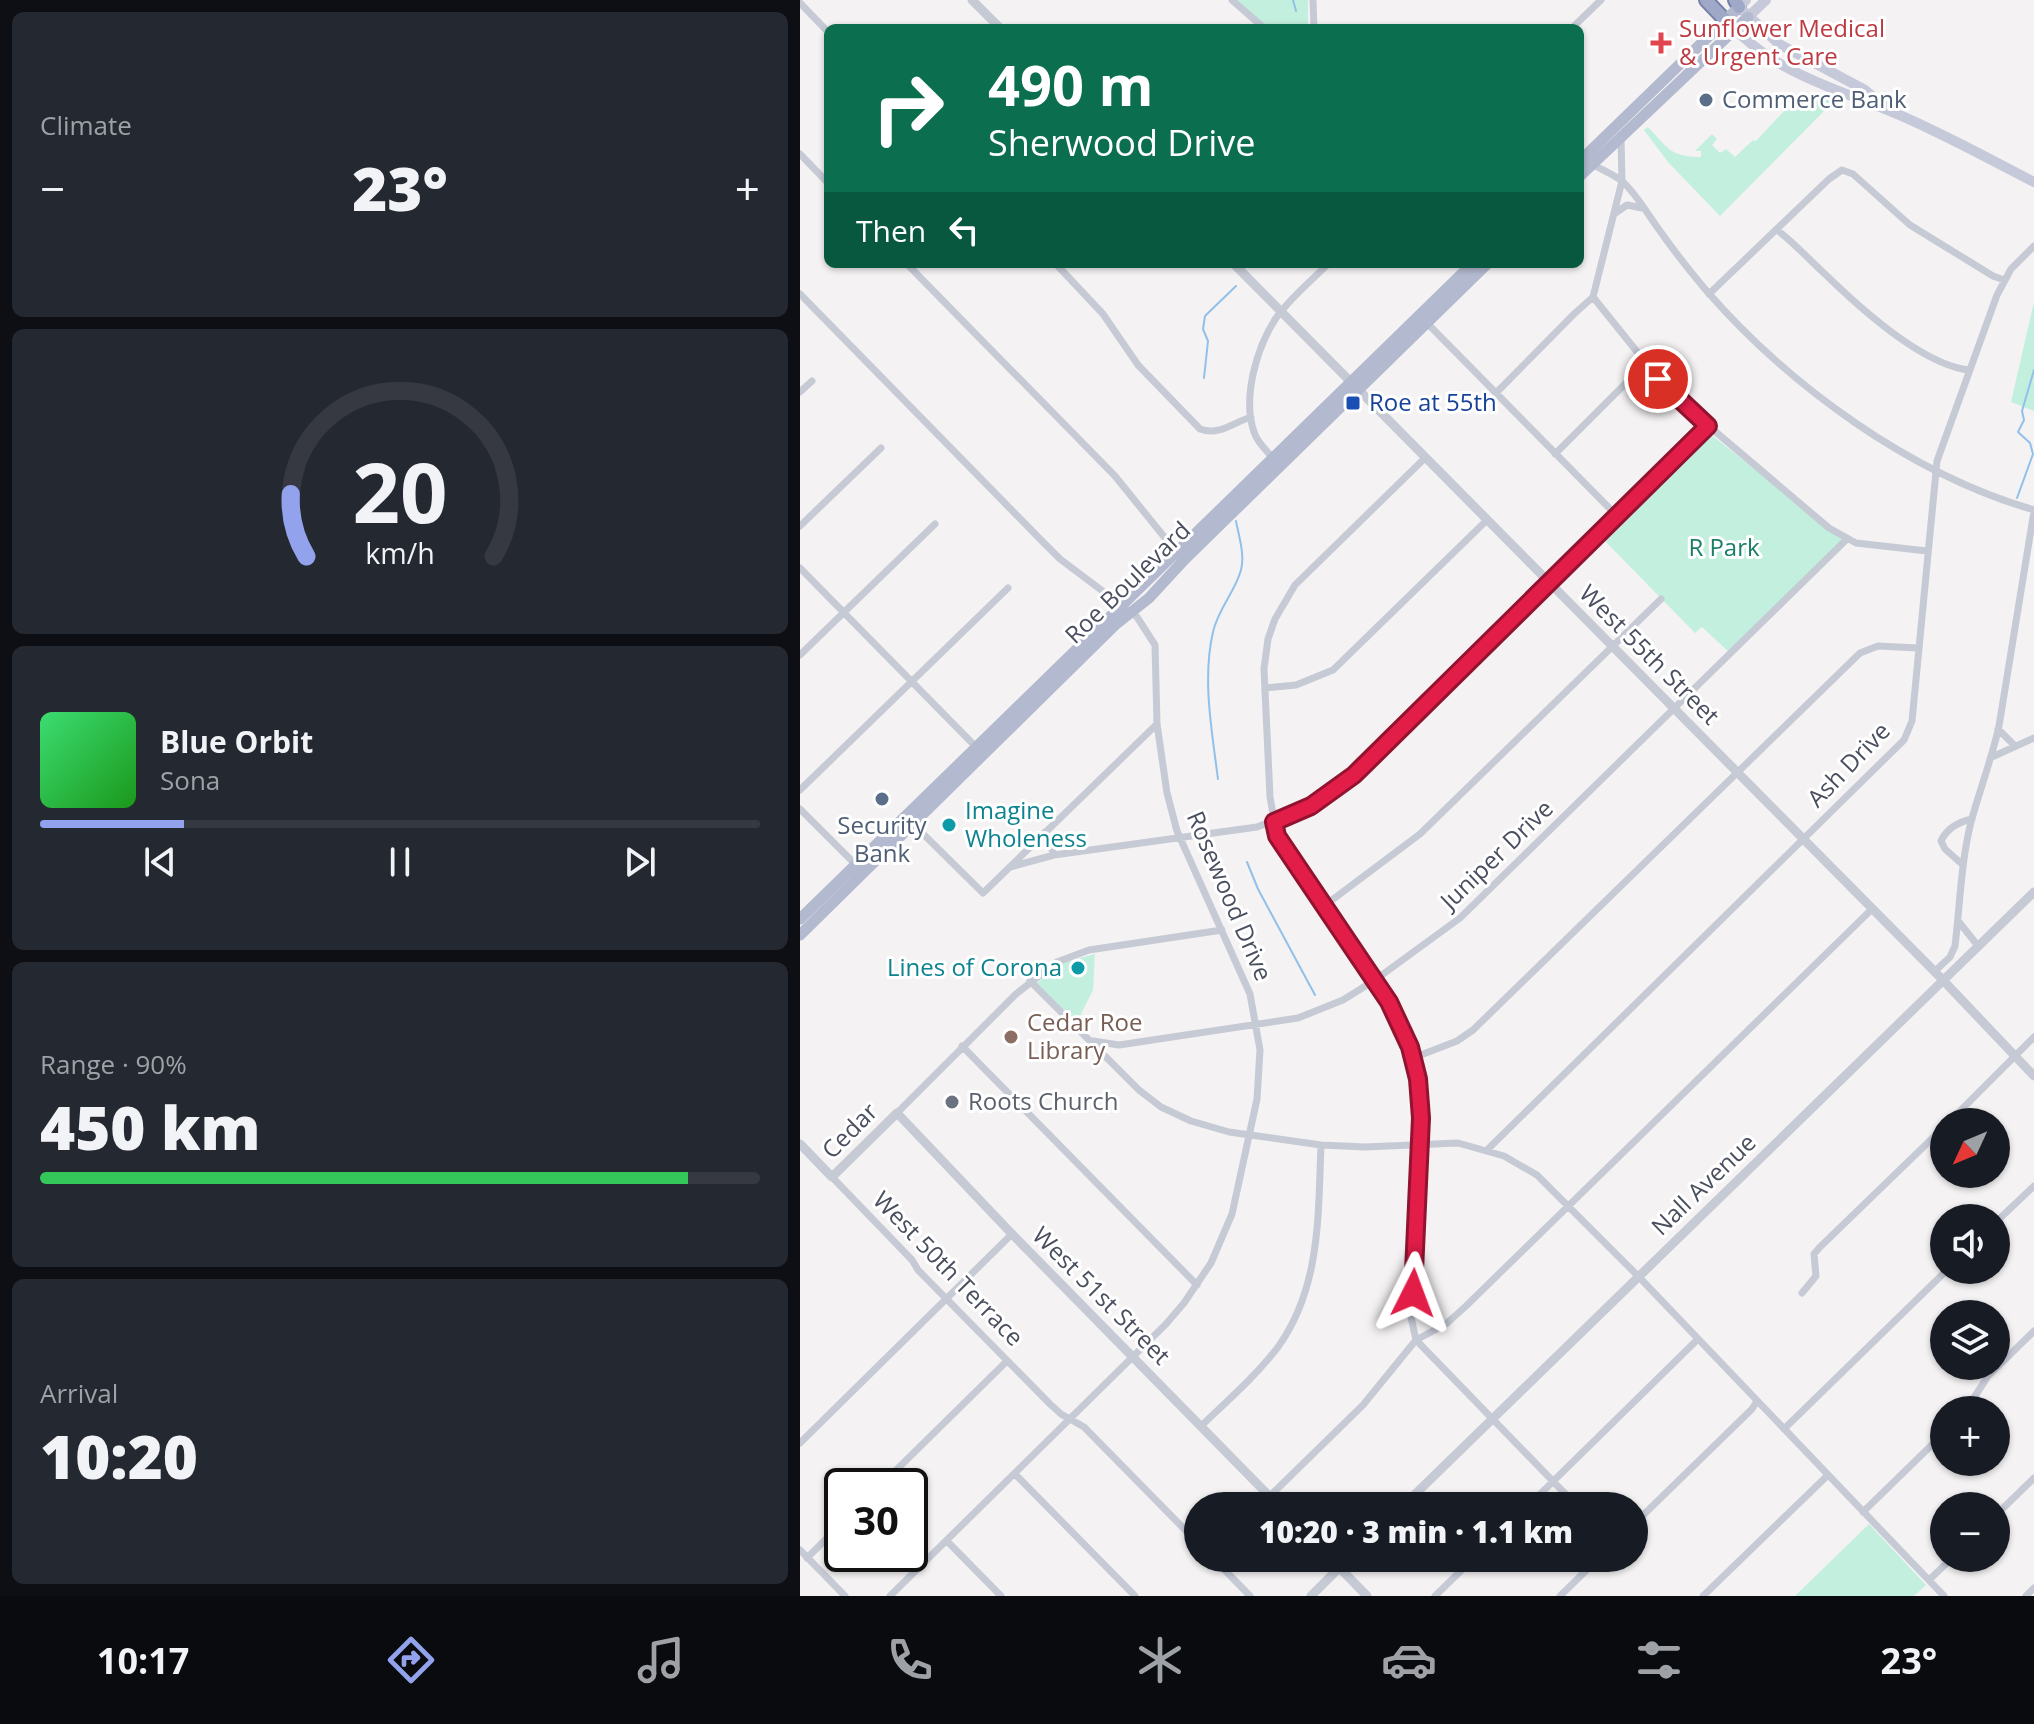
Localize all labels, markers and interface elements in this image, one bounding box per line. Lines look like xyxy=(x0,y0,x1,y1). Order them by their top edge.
place label: Sunflower Medical & Urgent Care xyxy=(1679,11,1885,72)
marker: Sunflower Medical & Urgent Care xyxy=(1650,32,1672,54)
text: 490 m xyxy=(988,46,1154,122)
icon: right xyxy=(856,56,960,160)
place label: Commerce Bank xyxy=(1722,82,1907,115)
marker: Commerce Bank xyxy=(1697,91,1715,109)
text: Climate xyxy=(40,107,132,143)
text: Sherwood Drive xyxy=(988,118,1255,167)
text: 23° xyxy=(352,147,448,229)
text: − xyxy=(40,158,65,218)
text: + xyxy=(735,158,760,218)
icon: left xyxy=(942,208,986,252)
text: Then xyxy=(856,210,926,251)
pin xyxy=(1624,345,1692,413)
icon: arrive xyxy=(1636,357,1680,401)
place label: Roe at 55th xyxy=(1369,385,1497,418)
marker: Roe at 55th xyxy=(1344,394,1362,412)
text: 20 xyxy=(352,434,448,547)
street label: Roe Boulevard xyxy=(1057,513,1197,650)
park label: R Park xyxy=(1688,530,1760,563)
text: km/h xyxy=(365,533,435,572)
street label: West 55th Street xyxy=(1573,577,1727,731)
street label: Ash Drive xyxy=(1799,714,1897,814)
text: Blue Orbit xyxy=(160,721,313,762)
text: Sona xyxy=(160,762,220,798)
marker: Security Bank xyxy=(873,790,891,808)
street label: Juniper Drive xyxy=(1431,792,1560,918)
place label: Imagine Wholeness xyxy=(965,793,1087,854)
street label: Rosewood Drive xyxy=(1180,806,1281,985)
place label: Security Bank xyxy=(837,808,928,869)
marker: Imagine Wholeness xyxy=(940,816,958,834)
icon: previous xyxy=(138,840,182,884)
icon: pause xyxy=(378,840,422,884)
icon: next xyxy=(618,840,662,884)
place label: Lines of Corona xyxy=(887,950,1062,983)
marker: Lines of Corona xyxy=(1069,959,1087,977)
place label: Cedar Roe Library xyxy=(1027,1005,1142,1066)
marker: Cedar Roe Library xyxy=(1002,1028,1020,1046)
text: Range · 90% xyxy=(40,1046,187,1082)
place label: Roots Church xyxy=(968,1084,1119,1117)
text: 450 km xyxy=(40,1086,261,1168)
marker: Roots Church xyxy=(943,1093,961,1111)
street label: Cedar xyxy=(814,1095,884,1165)
north arrow xyxy=(1930,1108,2010,1188)
map controls xyxy=(1930,1108,2010,1572)
street label: Nall Avenue xyxy=(1644,1126,1762,1242)
street label: West 50th Terrace xyxy=(867,1183,1032,1353)
button: sound xyxy=(1930,1204,2010,1284)
street label: West 51st Street xyxy=(1026,1219,1178,1371)
position arrow xyxy=(1371,1251,1455,1335)
button: layers xyxy=(1930,1300,2010,1380)
text: Arrival xyxy=(40,1375,118,1411)
button: + xyxy=(1930,1396,2010,1476)
text: 10:20 xyxy=(40,1415,198,1497)
speed limit sign: 30 xyxy=(824,1468,928,1572)
button: − xyxy=(1930,1492,2010,1572)
text: 10:20 · 3 min · 1.1 km xyxy=(1259,1511,1573,1552)
icon: directions xyxy=(383,1632,439,1688)
icon: music xyxy=(633,1632,689,1688)
icon: phone xyxy=(882,1632,938,1688)
icon: climate xyxy=(1132,1632,1188,1688)
icon: car xyxy=(1381,1632,1437,1688)
icon: filters xyxy=(1631,1632,1687,1688)
text: 10:17 xyxy=(97,1636,189,1685)
text: 23° xyxy=(1881,1636,1937,1685)

